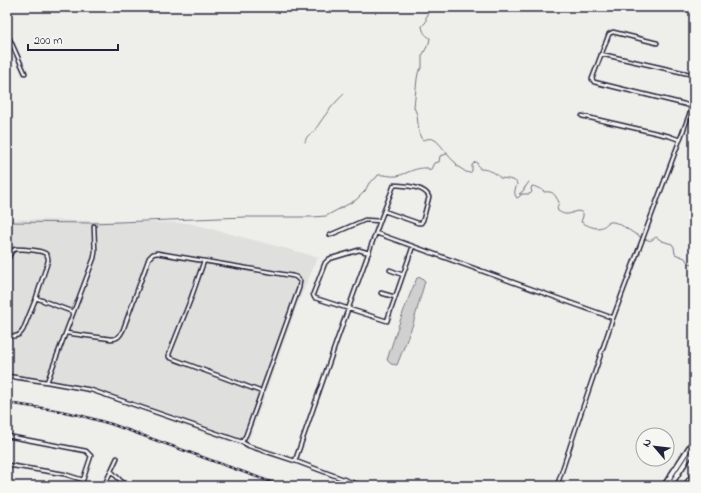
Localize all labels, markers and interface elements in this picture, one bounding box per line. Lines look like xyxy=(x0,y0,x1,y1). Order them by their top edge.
scale bar xyxy=(28,26,118,52)
text: 200 m xyxy=(34,32,63,50)
north arrow xyxy=(635,427,675,467)
text: N xyxy=(638,436,656,450)

